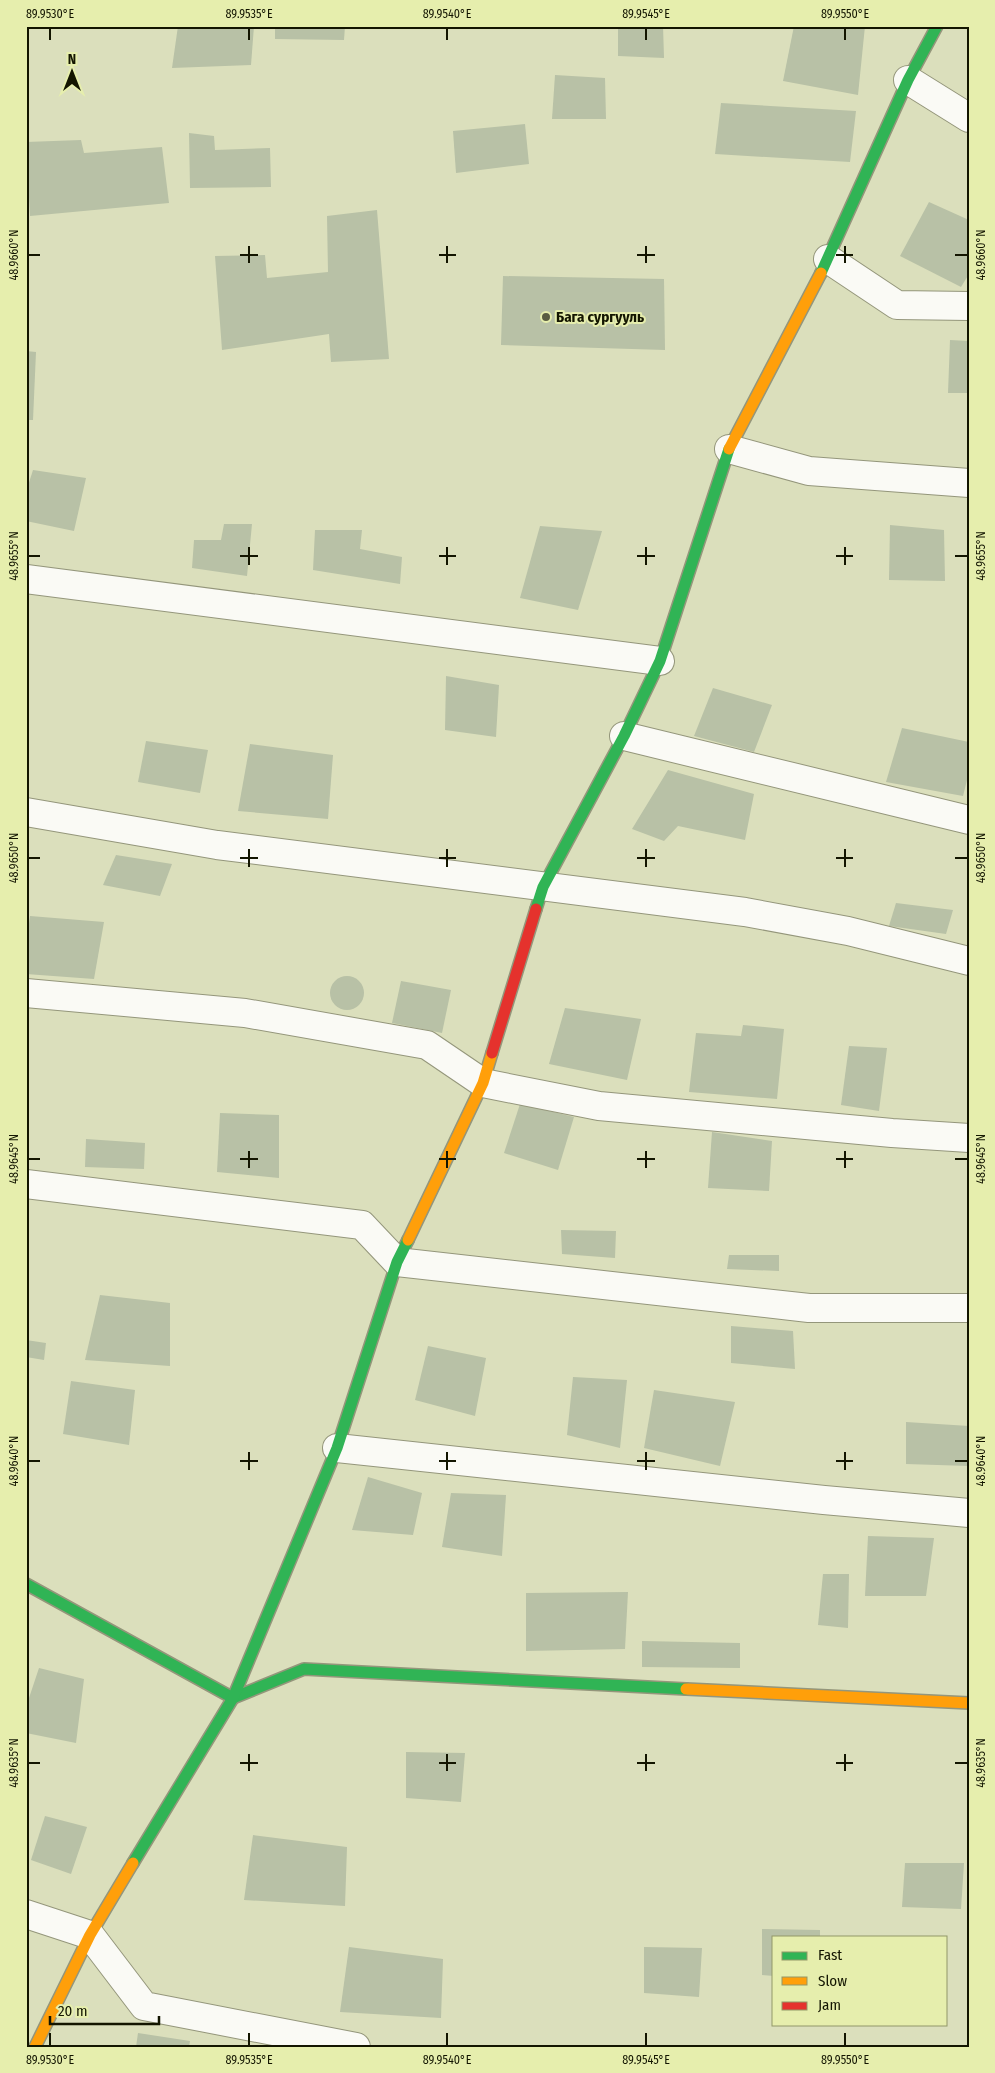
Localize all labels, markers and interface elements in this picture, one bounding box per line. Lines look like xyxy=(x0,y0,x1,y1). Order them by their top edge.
text: 89.9530°E xyxy=(26,7,74,21)
text: 89.9535°E xyxy=(225,7,273,21)
text: 89.9540°E xyxy=(423,7,472,21)
text: 89.9545°E xyxy=(622,7,670,21)
text: 89.9550°E xyxy=(821,7,869,21)
north arrow xyxy=(48,48,98,98)
text: N xyxy=(68,51,76,68)
text: 48.9660°N xyxy=(7,230,21,280)
text: 48.9660°N xyxy=(974,230,988,280)
place label: Бага сургууль xyxy=(556,308,644,326)
marker: Бага сургууль xyxy=(540,311,552,323)
text: 48.9655°N xyxy=(7,531,21,581)
text: 48.9655°N xyxy=(974,531,988,581)
text: 48.9650°N xyxy=(7,833,21,883)
text: 48.9650°N xyxy=(974,833,988,883)
text: 48.9645°N xyxy=(7,1134,21,1184)
text: 48.9645°N xyxy=(974,1134,988,1184)
text: 48.9640°N xyxy=(7,1436,21,1486)
text: 48.9640°N xyxy=(974,1436,988,1486)
text: 48.9635°N xyxy=(7,1738,21,1788)
text: 48.9635°N xyxy=(974,1738,988,1788)
legend xyxy=(772,1936,948,2026)
text: Fast xyxy=(818,1946,842,1964)
text: Slow xyxy=(818,1972,847,1990)
scale bar xyxy=(50,1993,159,2025)
text: Jam xyxy=(818,1996,841,2014)
text: 20 m xyxy=(58,2002,88,2020)
text: 89.9530°E xyxy=(26,2053,74,2067)
text: 89.9535°E xyxy=(225,2053,273,2067)
text: 89.9540°E xyxy=(423,2053,472,2067)
text: 89.9545°E xyxy=(622,2053,670,2067)
text: 89.9550°E xyxy=(821,2053,869,2067)

